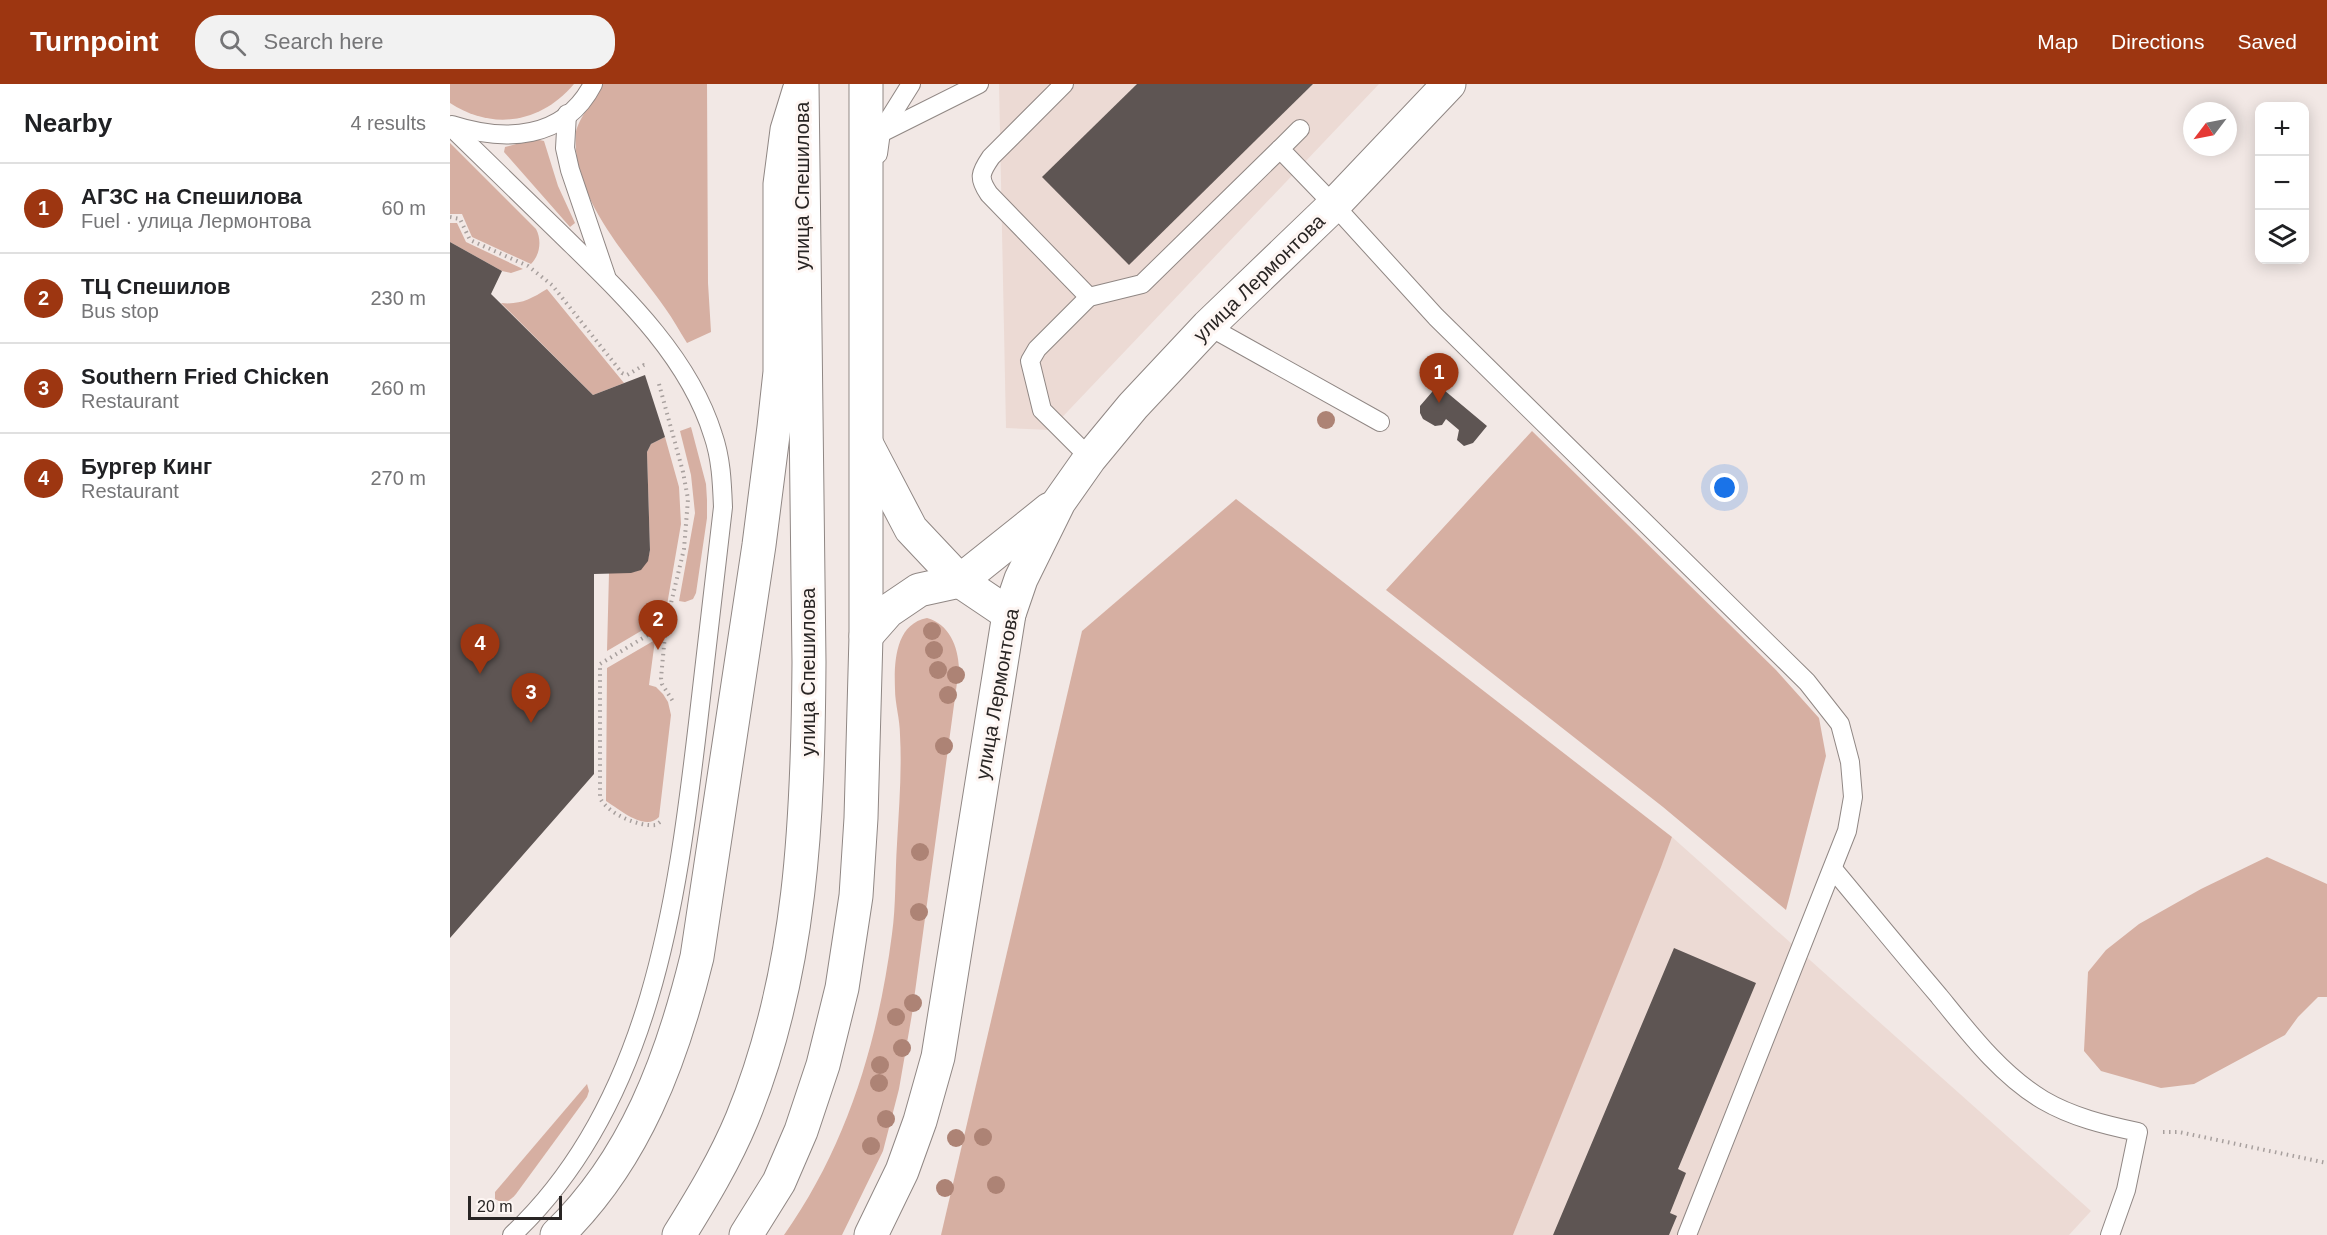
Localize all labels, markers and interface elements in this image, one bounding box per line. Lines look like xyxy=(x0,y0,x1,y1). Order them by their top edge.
search box xyxy=(195,15,615,69)
text: Turnpoint xyxy=(30,26,159,57)
icon: search xyxy=(216,26,249,59)
text: Search here xyxy=(264,29,383,54)
text: Map xyxy=(2037,30,2078,53)
text: Directions xyxy=(2111,30,2204,53)
text: Saved xyxy=(2237,30,2297,53)
street label: улица Спешилова xyxy=(791,101,813,270)
north arrow xyxy=(2183,102,2237,156)
map controls xyxy=(2255,102,2309,264)
button: + xyxy=(2255,102,2309,156)
text: Nearby xyxy=(24,108,112,138)
text: 4 results xyxy=(350,112,426,134)
button: − xyxy=(2255,156,2309,210)
text: АГЗС на Спешилова xyxy=(81,184,302,209)
text: 1 xyxy=(38,197,49,219)
text: 60 m xyxy=(382,197,426,219)
street label: улица Лермонтова xyxy=(1189,209,1330,346)
text: Fuel · улица Лермонтова xyxy=(81,210,311,232)
button: layers xyxy=(2255,210,2309,264)
text: ТЦ Спешилов xyxy=(81,274,231,299)
text: 2 xyxy=(38,287,49,309)
text: 230 m xyxy=(370,287,426,309)
text: Bus stop xyxy=(81,300,159,322)
pin: 1 xyxy=(1420,354,1458,403)
text: Southern Fried Chicken xyxy=(81,364,329,389)
text: 3 xyxy=(38,377,49,399)
text: 260 m xyxy=(370,377,426,399)
text: Restaurant xyxy=(81,390,179,412)
text: Бургер Кинг xyxy=(81,454,212,479)
text: 4 xyxy=(38,467,49,489)
text: 270 m xyxy=(370,467,426,489)
your location xyxy=(1710,473,1739,502)
text: Restaurant xyxy=(81,480,179,502)
street label: улица Спешилова xyxy=(797,587,819,756)
pin: 2 xyxy=(638,600,678,650)
street label: улица Лермонтова xyxy=(971,606,1023,781)
pin: 4 xyxy=(460,624,500,674)
pin: 3 xyxy=(512,674,550,723)
scale bar xyxy=(468,1193,562,1220)
text: 20 m xyxy=(477,1198,513,1215)

